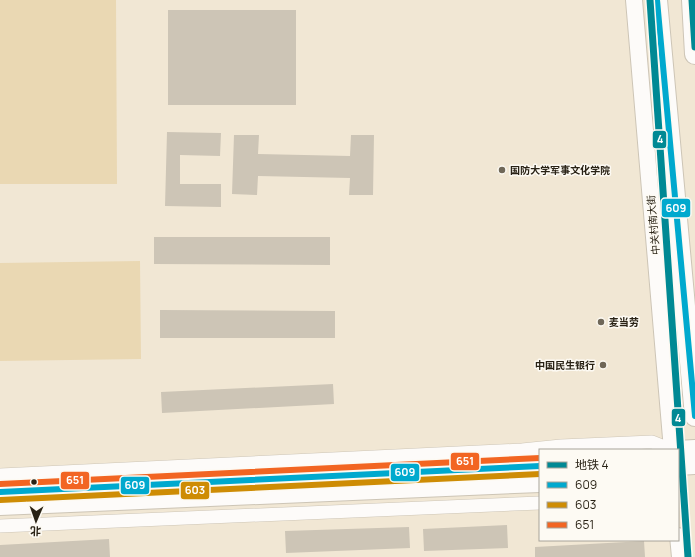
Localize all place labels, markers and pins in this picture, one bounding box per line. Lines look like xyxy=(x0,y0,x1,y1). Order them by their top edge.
place label: 国防大学军事文化学院 xyxy=(510,163,610,177)
marker: 国防大学军事文化学院 xyxy=(497,165,507,175)
place label: 麦当劳 xyxy=(609,315,639,329)
marker: 麦当劳 xyxy=(596,317,606,327)
place label: 中国民生银行 xyxy=(535,358,595,372)
marker: 中国民生银行 xyxy=(598,360,608,370)
unlabelled marker xyxy=(29,477,39,487)

